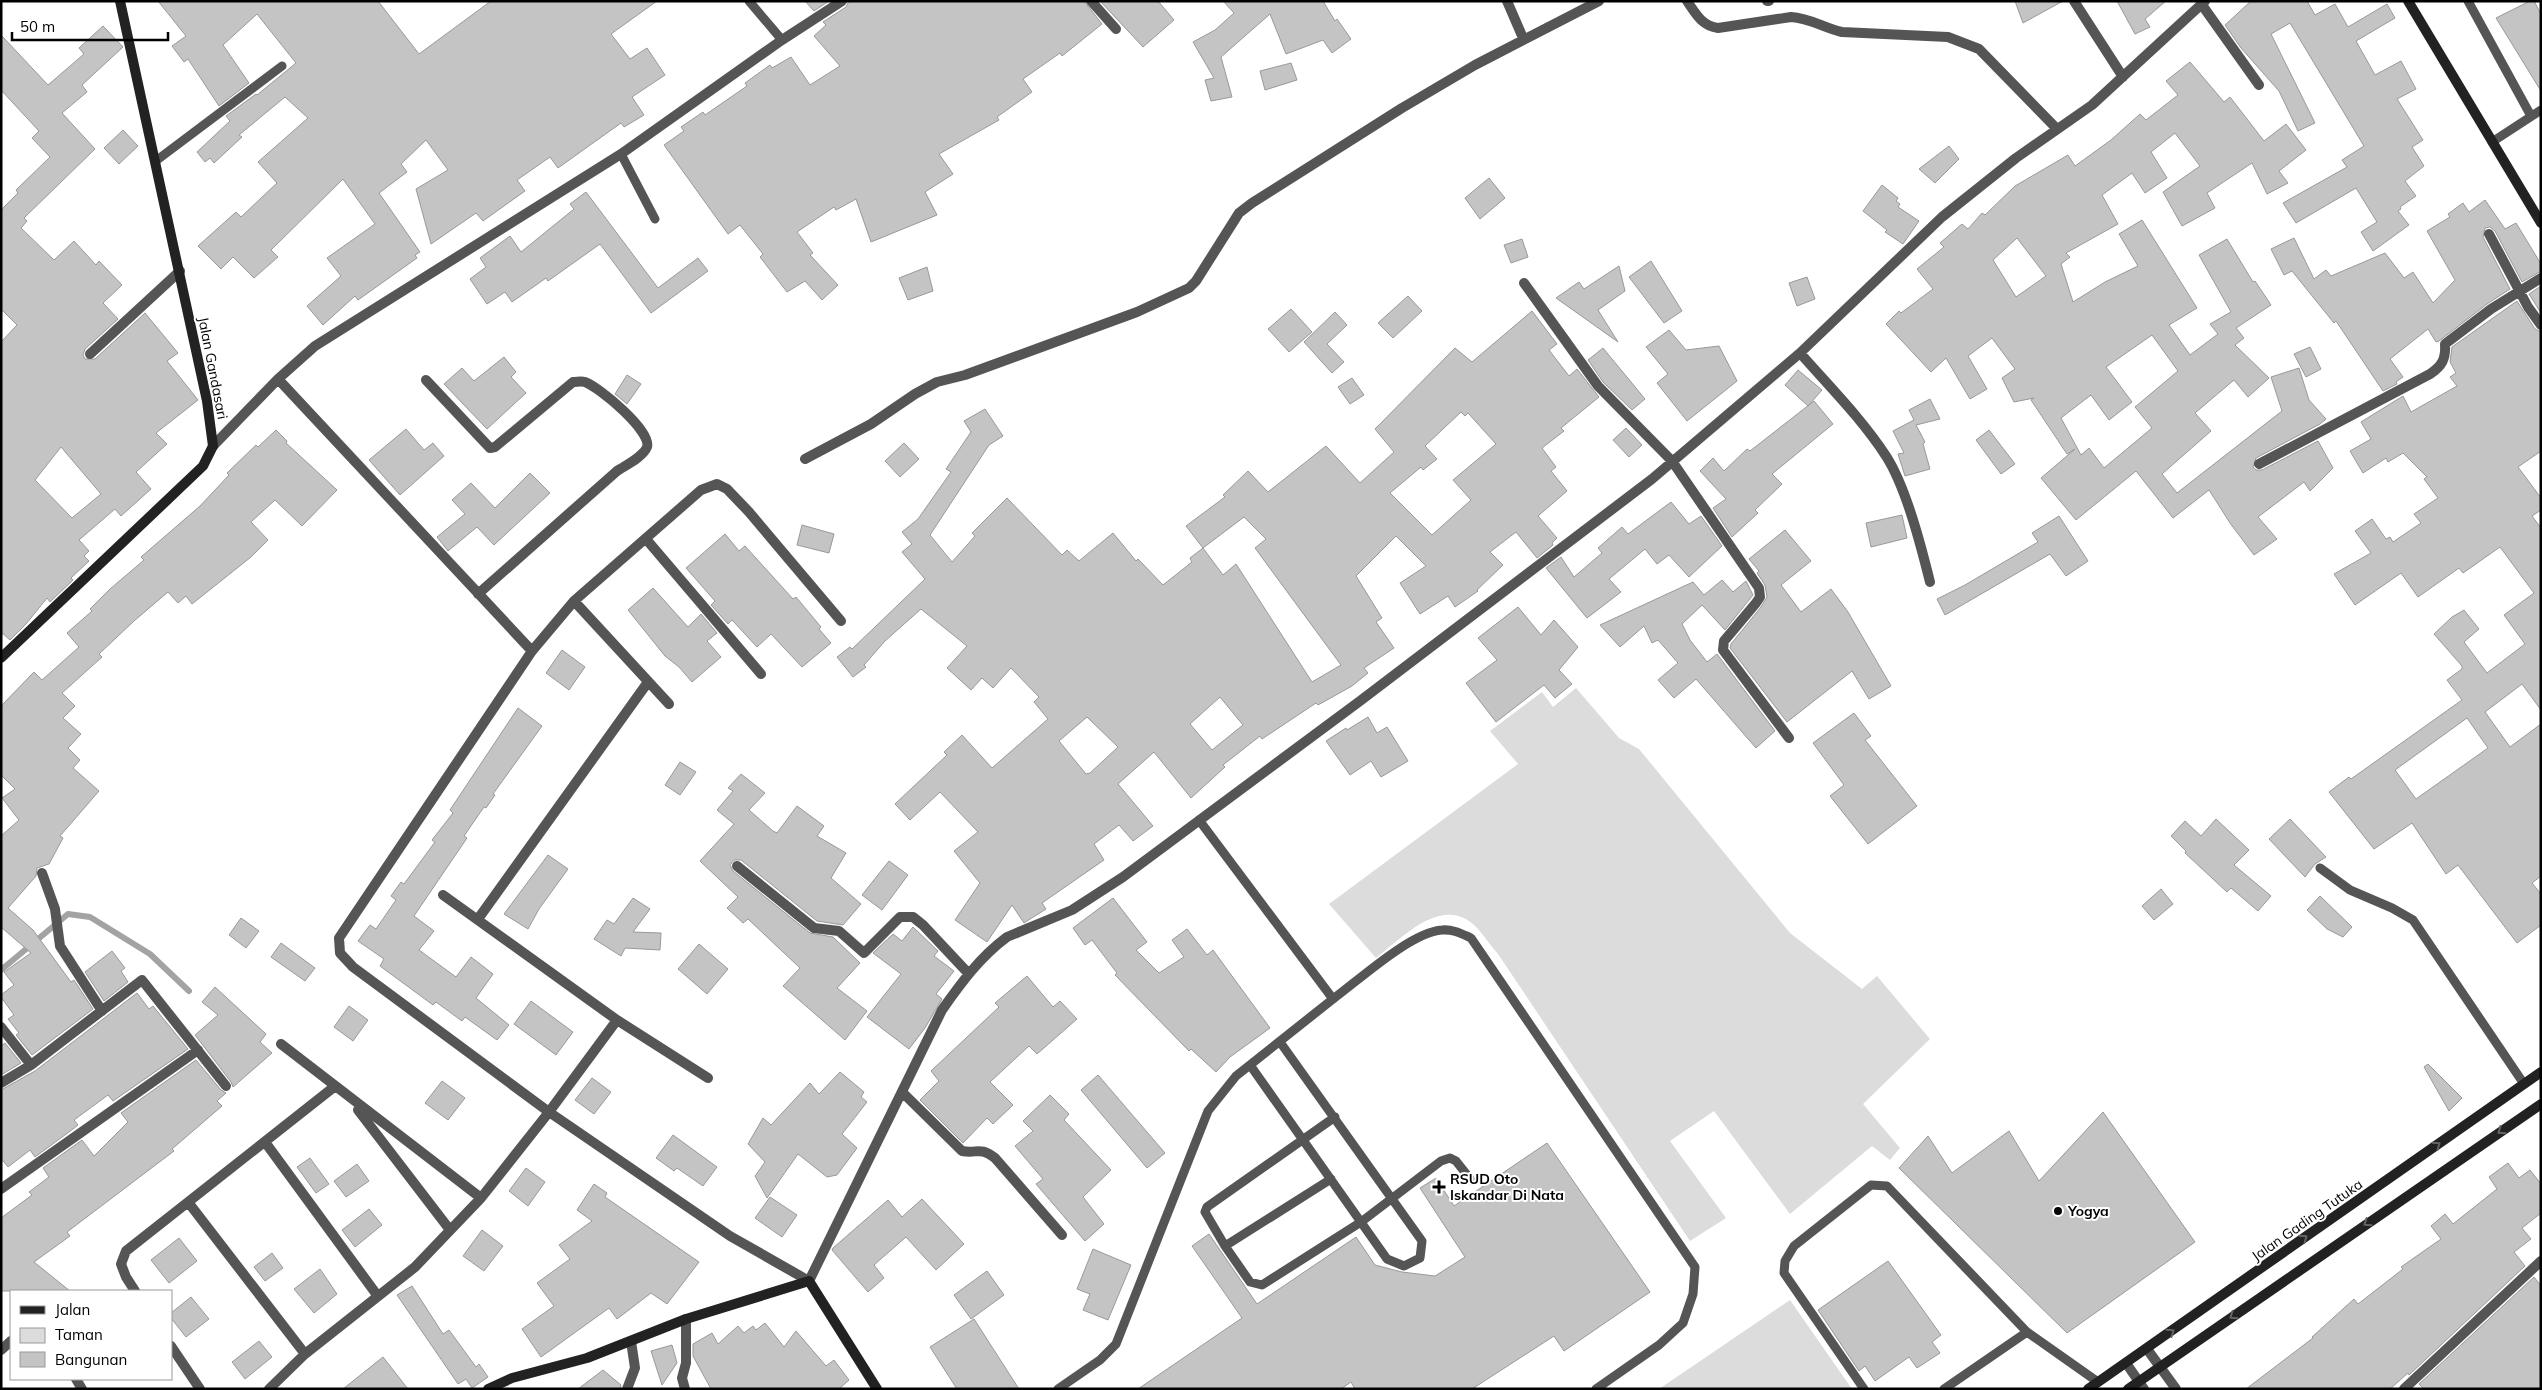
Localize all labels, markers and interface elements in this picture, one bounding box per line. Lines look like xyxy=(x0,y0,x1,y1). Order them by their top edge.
scale bar xyxy=(12,10,169,42)
text: 50 m xyxy=(20,17,55,36)
street label: Jalan Gandasari xyxy=(194,315,232,421)
one-way arrow xyxy=(2497,1125,2506,1134)
one-way arrow xyxy=(2431,1142,2441,1151)
place label: RSUD Oto Iskandar Di Nata xyxy=(1450,1170,1564,1204)
street label: Jalan Gading Tutuka xyxy=(2248,1175,2366,1265)
marker: RSUD Oto Iskandar Di Nata xyxy=(1432,1180,1446,1194)
place label: Yogya xyxy=(2067,1202,2109,1220)
marker: Yogya xyxy=(2052,1205,2064,1217)
one-way arrow xyxy=(2363,1217,2373,1226)
one-way arrow xyxy=(2298,1235,2308,1244)
legend xyxy=(10,1290,172,1380)
text: Jalan xyxy=(55,1300,90,1319)
one-way arrow xyxy=(2229,1310,2239,1319)
text: Taman xyxy=(55,1325,103,1344)
one-way arrow xyxy=(2165,1329,2175,1338)
text: Bangunan xyxy=(55,1350,127,1369)

